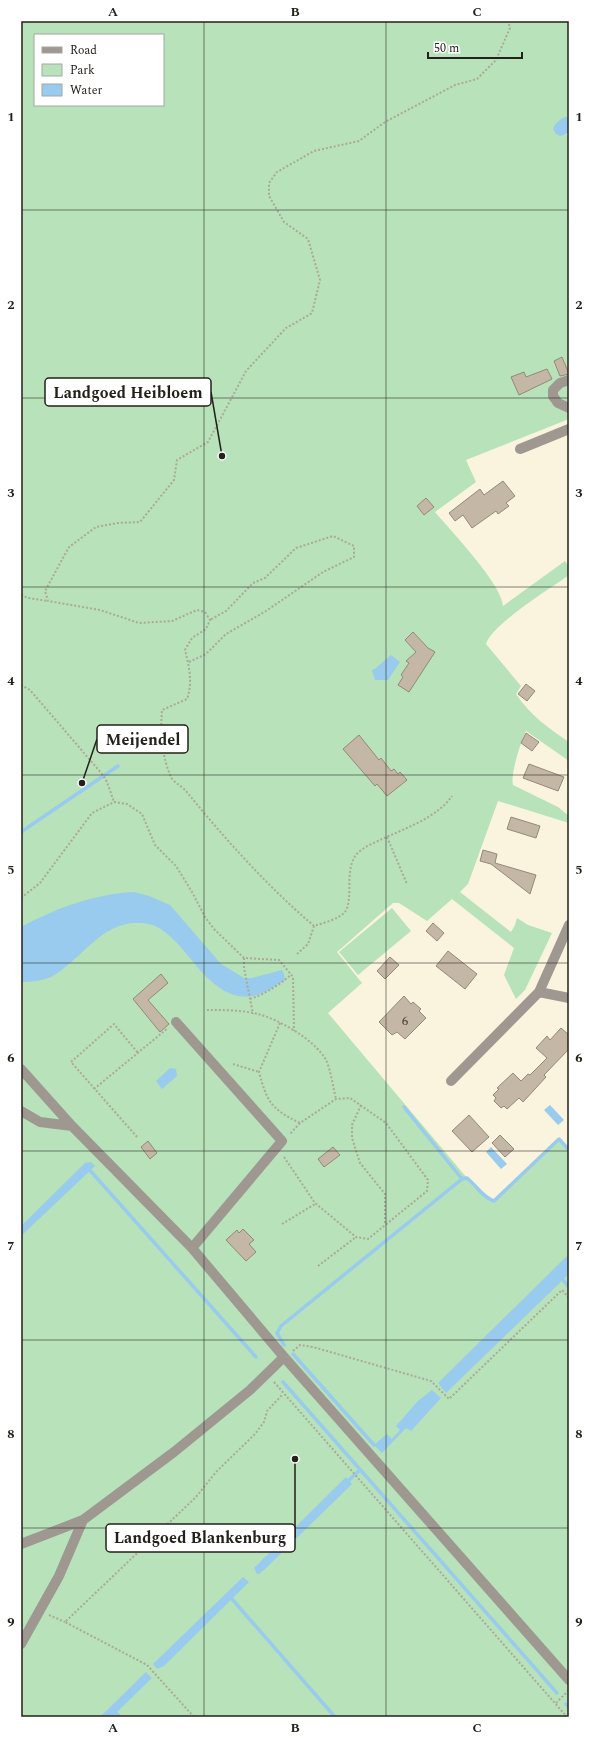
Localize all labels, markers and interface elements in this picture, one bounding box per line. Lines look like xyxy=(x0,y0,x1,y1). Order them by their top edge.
text: A xyxy=(108,2,118,22)
text: B xyxy=(290,2,300,22)
text: C xyxy=(472,2,482,22)
legend xyxy=(34,34,164,106)
scale bar xyxy=(428,34,522,60)
text: 50 m xyxy=(434,39,459,58)
text: Road xyxy=(70,41,97,60)
text: Park xyxy=(70,61,95,80)
text: Water xyxy=(70,81,102,100)
text: 1 xyxy=(7,107,15,127)
text: 1 xyxy=(575,107,583,127)
text: 2 xyxy=(7,295,15,315)
text: 2 xyxy=(575,295,583,315)
callout: Landgoed Heibloem xyxy=(45,378,211,406)
text: Landgoed Heibloem xyxy=(53,381,203,405)
text: 3 xyxy=(7,483,15,503)
text: 3 xyxy=(575,483,583,503)
text: 4 xyxy=(7,671,15,691)
text: 4 xyxy=(575,671,583,691)
callout: Meijendel xyxy=(97,725,188,753)
text: Meijendel xyxy=(106,728,180,752)
text: 5 xyxy=(7,860,15,880)
text: 5 xyxy=(575,860,583,880)
house number: 6 xyxy=(402,1011,409,1031)
text: 6 xyxy=(7,1048,15,1068)
text: 6 xyxy=(575,1048,583,1068)
text: 7 xyxy=(7,1236,15,1256)
text: 7 xyxy=(575,1236,583,1256)
text: 8 xyxy=(7,1424,15,1444)
text: 8 xyxy=(575,1424,583,1444)
callout: Landgoed Blankenburg xyxy=(106,1524,295,1552)
text: Landgoed Blankenburg xyxy=(114,1526,286,1550)
text: 9 xyxy=(7,1612,15,1632)
text: 9 xyxy=(575,1612,583,1632)
text: A xyxy=(108,1718,118,1738)
text: B xyxy=(290,1718,300,1738)
text: C xyxy=(472,1718,482,1738)

